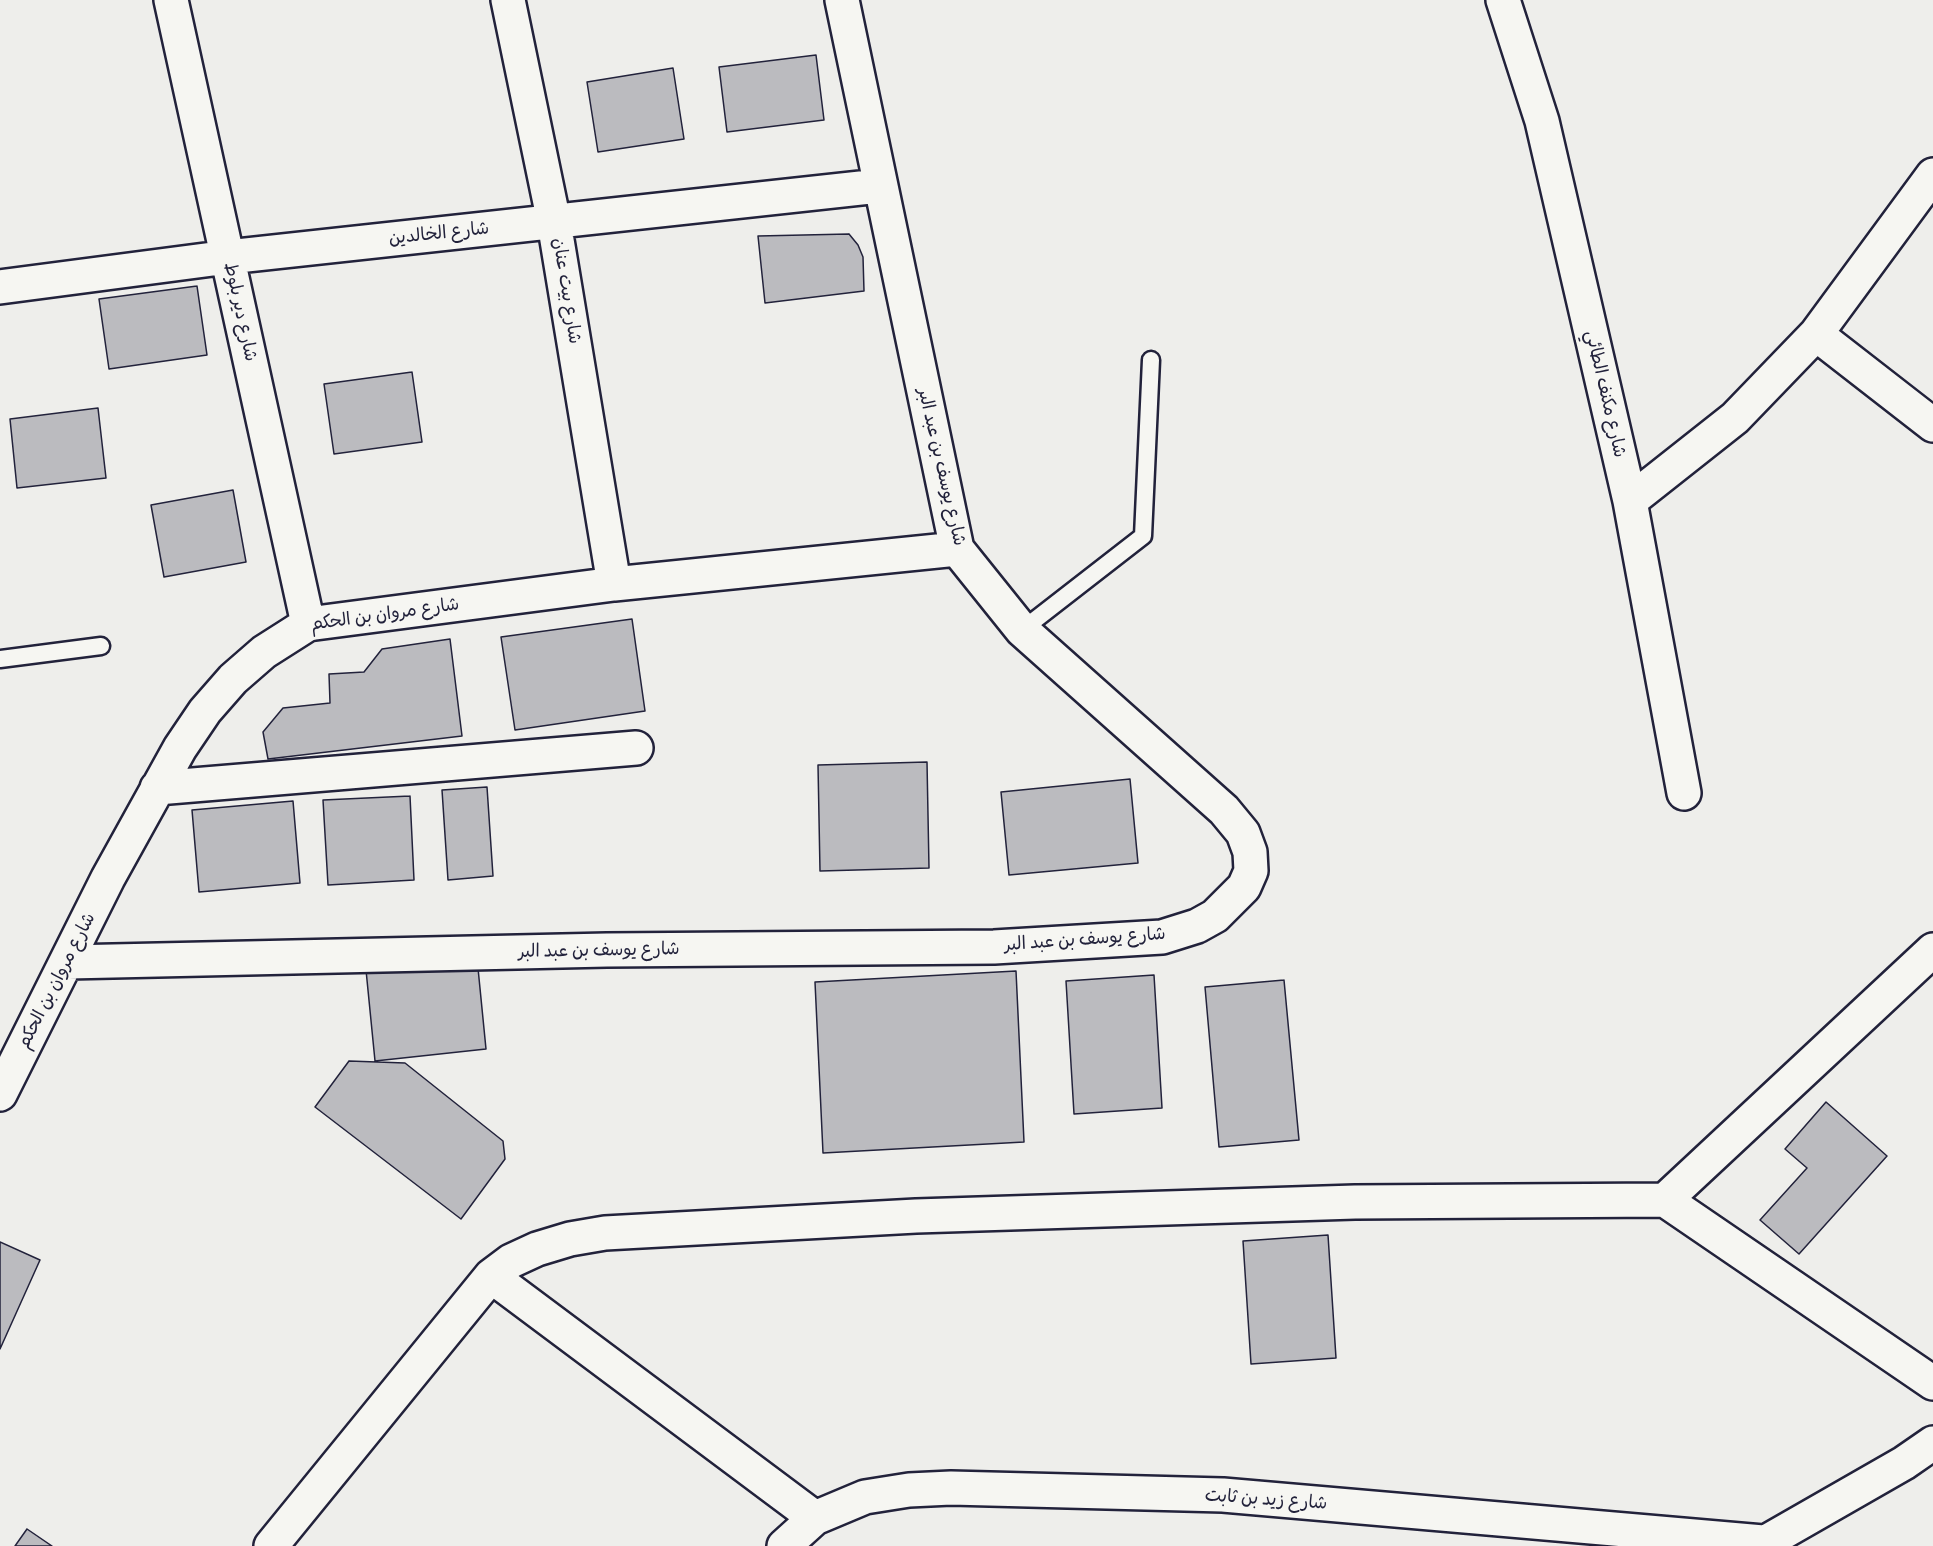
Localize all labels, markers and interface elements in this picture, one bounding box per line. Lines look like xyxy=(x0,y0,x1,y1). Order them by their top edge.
street label: شارع الخالدين xyxy=(388,218,490,250)
street label: شارع بيت عنان xyxy=(547,236,585,346)
street label: شارع دير بلوط xyxy=(219,260,261,364)
street label: شارع مكنف الطائي xyxy=(1580,328,1630,460)
street label: شارع يوسف بن عبد البر xyxy=(912,386,970,548)
street label: شارع مروان بن الحكم xyxy=(309,594,461,636)
street label: شارع مروان بن الحكم xyxy=(13,909,101,1053)
street label: شارع يوسف بن عبد البر xyxy=(1004,924,1166,956)
street label: شارع يوسف بن عبد البر xyxy=(518,939,680,963)
street label: شارع زيد بن ثابت xyxy=(1204,1485,1328,1515)

